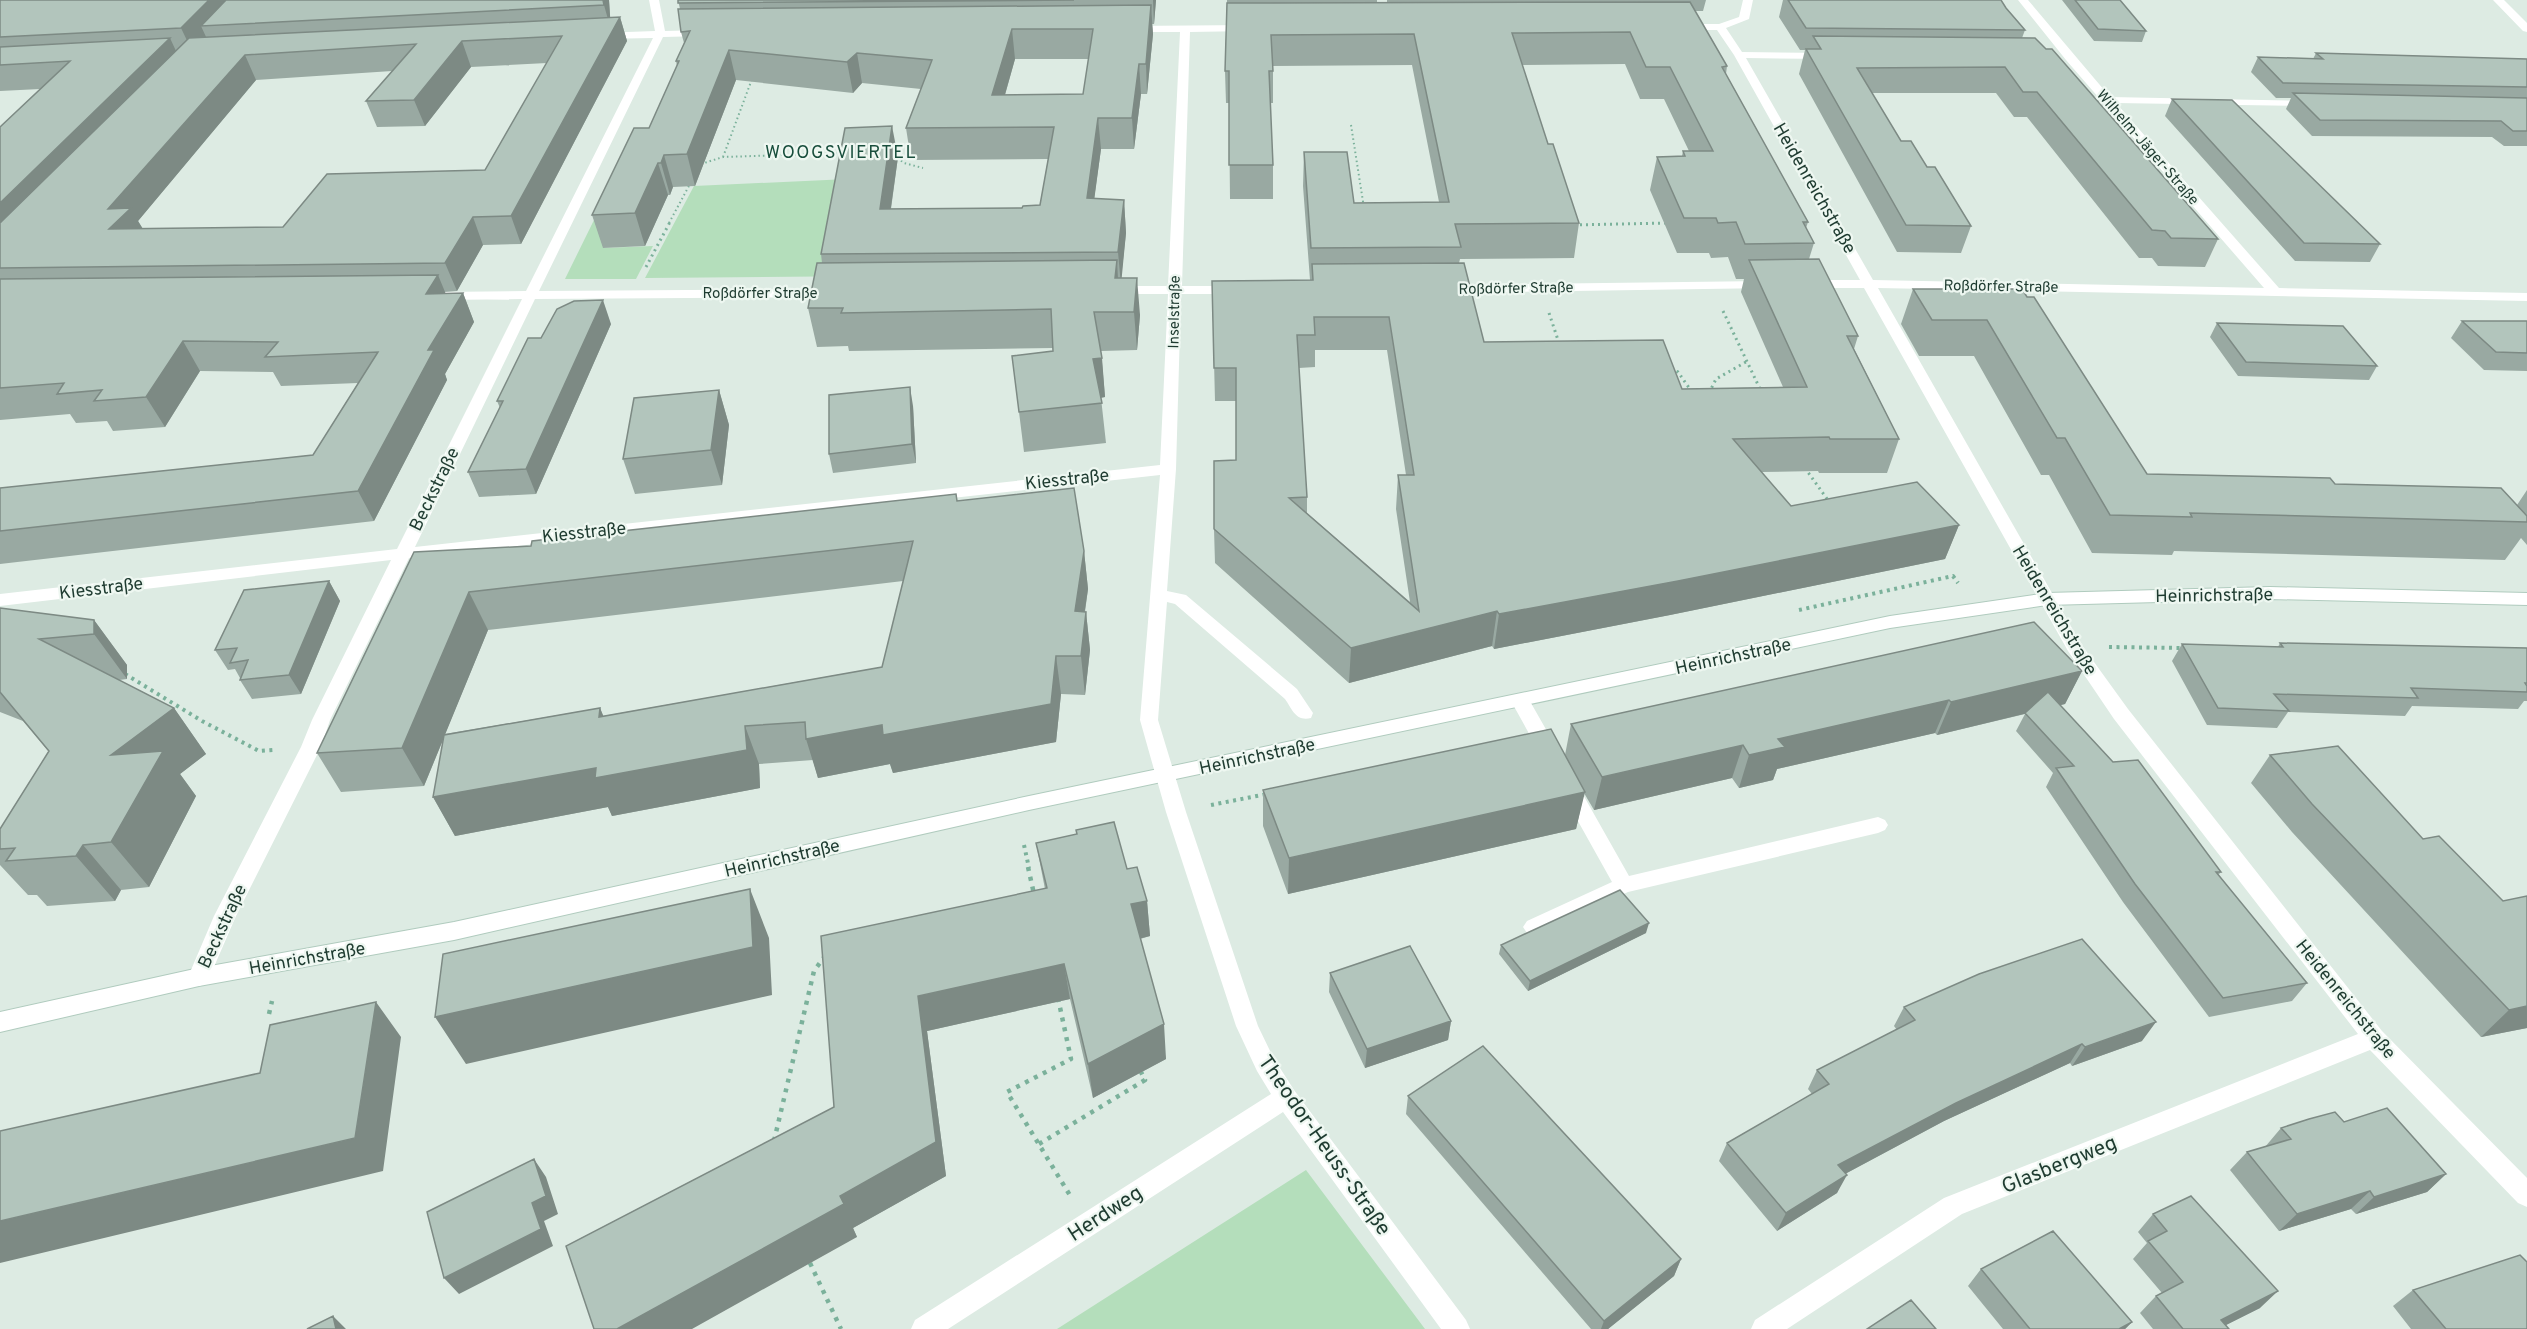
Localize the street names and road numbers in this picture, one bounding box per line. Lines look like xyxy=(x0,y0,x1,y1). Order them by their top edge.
street label: Wilhelm-Jäger-Straße xyxy=(2091,86,2202,210)
street label: Heidenreichstraße xyxy=(1767,119,1860,258)
street label: Inselstraße xyxy=(1165,275,1186,349)
street label: Roßdörfer Straße xyxy=(1943,277,2059,298)
street label: Roßdörfer Straße xyxy=(1458,279,1574,300)
street label: Roßdörfer Straße xyxy=(702,285,818,304)
street label: Beckstraße xyxy=(405,444,465,535)
street label: Kiesstraße xyxy=(1024,465,1110,496)
street label: Kiesstraße xyxy=(541,518,627,549)
street label: Heidenreichstraße xyxy=(2006,542,2101,680)
street label: Kiesstraße xyxy=(58,573,145,606)
street label: Heinrichstraße xyxy=(2155,584,2273,609)
street label: Heinrichstraße xyxy=(1673,634,1793,681)
street label: Heinrichstraße xyxy=(1197,734,1317,781)
street label: Heinrichstraße xyxy=(722,835,842,884)
street label: Beckstraße xyxy=(194,881,253,972)
street label: Heidenreichstraße xyxy=(2290,935,2400,1064)
street label: Heinrichstraße xyxy=(247,938,367,981)
street label: Theodor-Heuss-Straße xyxy=(1251,1050,1396,1241)
street label: Glasbergweg xyxy=(1998,1130,2121,1201)
street label: Herdweg xyxy=(1063,1180,1148,1248)

